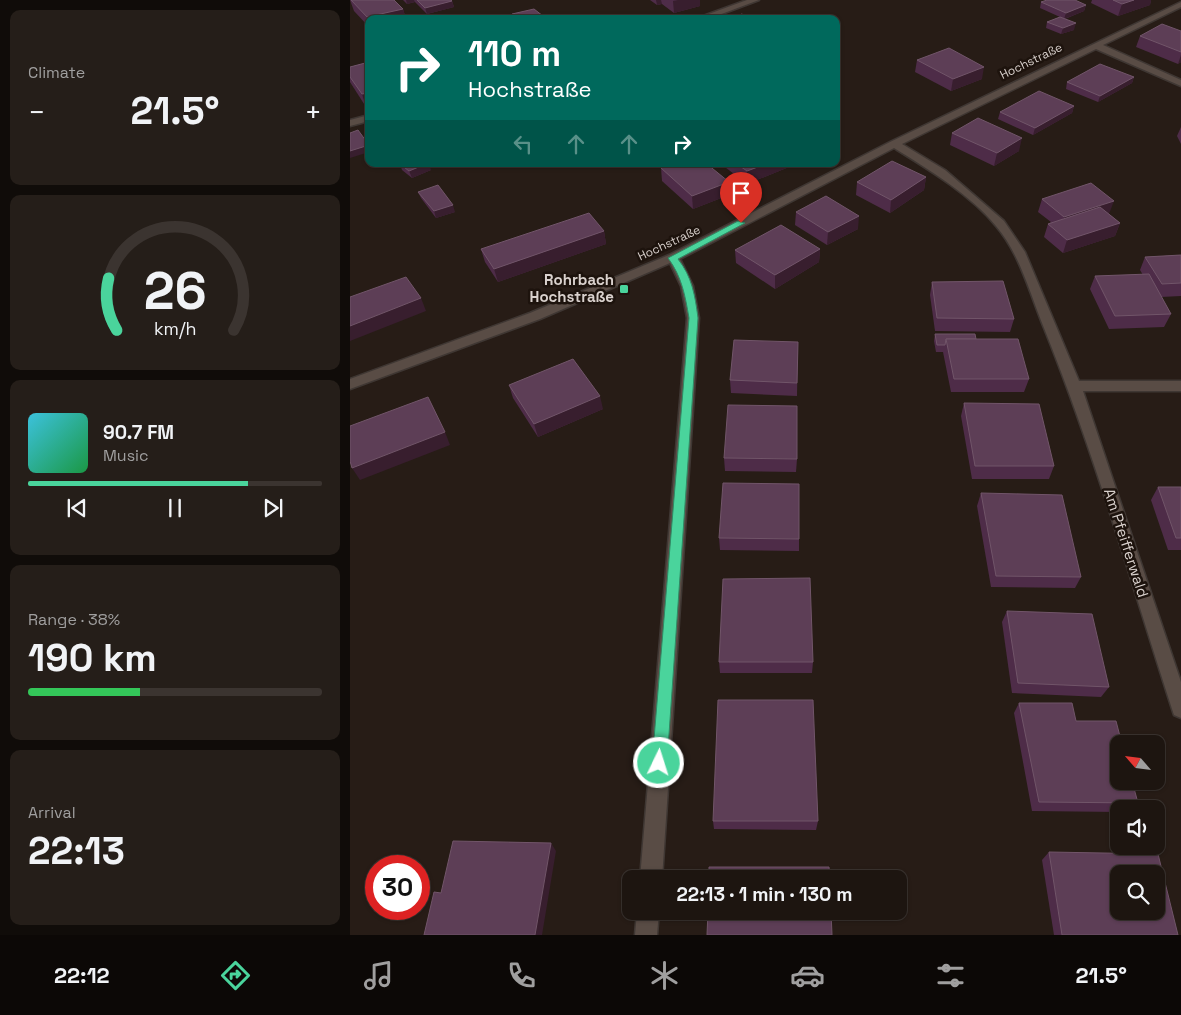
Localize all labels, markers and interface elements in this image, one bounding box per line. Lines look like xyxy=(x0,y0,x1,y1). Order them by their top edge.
text: 110 m xyxy=(468,32,561,76)
icon: right xyxy=(385,35,450,100)
street label: Hochstraße xyxy=(997,39,1065,83)
text: Climate xyxy=(28,62,85,83)
text: Hochstraße xyxy=(468,75,592,103)
text: 21.5° xyxy=(131,87,219,135)
text: − xyxy=(28,94,45,130)
text: + xyxy=(305,94,322,130)
icon: left xyxy=(509,130,537,158)
icon: ahead xyxy=(562,130,590,158)
icon: ahead xyxy=(615,130,643,158)
icon: right xyxy=(668,130,696,158)
pin xyxy=(720,172,762,223)
icon: arrive xyxy=(727,179,755,207)
street label: Hochstraße xyxy=(635,222,703,264)
text: 26 xyxy=(143,258,207,324)
place label: Rohrbach Hochstraße xyxy=(530,270,614,306)
marker: Rohrbach Hochstraße xyxy=(618,283,630,295)
text: km/h xyxy=(154,317,196,340)
text: 90.7 FM xyxy=(103,420,174,445)
text: Music xyxy=(103,445,149,466)
street label: Am Pfeifferwald xyxy=(1100,486,1153,600)
icon: previous xyxy=(63,494,91,522)
icon: pause xyxy=(161,494,189,522)
icon: next xyxy=(259,494,287,522)
text: Range · 38% xyxy=(28,609,120,630)
text: 190 km xyxy=(28,634,157,682)
north arrow xyxy=(1110,735,1165,790)
map controls xyxy=(1110,735,1165,920)
position arrow xyxy=(632,736,684,788)
button: sound xyxy=(1110,800,1165,855)
text: Arrival xyxy=(28,802,76,823)
text: 22:13 xyxy=(28,827,125,875)
speed limit sign: 30 xyxy=(365,855,430,920)
button: search xyxy=(1110,865,1165,920)
text: 22:13 · 1 min · 130 m xyxy=(677,882,852,907)
icon: directions xyxy=(218,958,253,993)
icon: music xyxy=(361,958,396,993)
icon: phone xyxy=(504,958,539,993)
icon: climate xyxy=(647,958,682,993)
icon: car xyxy=(790,958,825,993)
icon: filters xyxy=(933,958,968,993)
text: 22:12 xyxy=(54,961,110,989)
text: 21.5° xyxy=(1075,961,1127,989)

